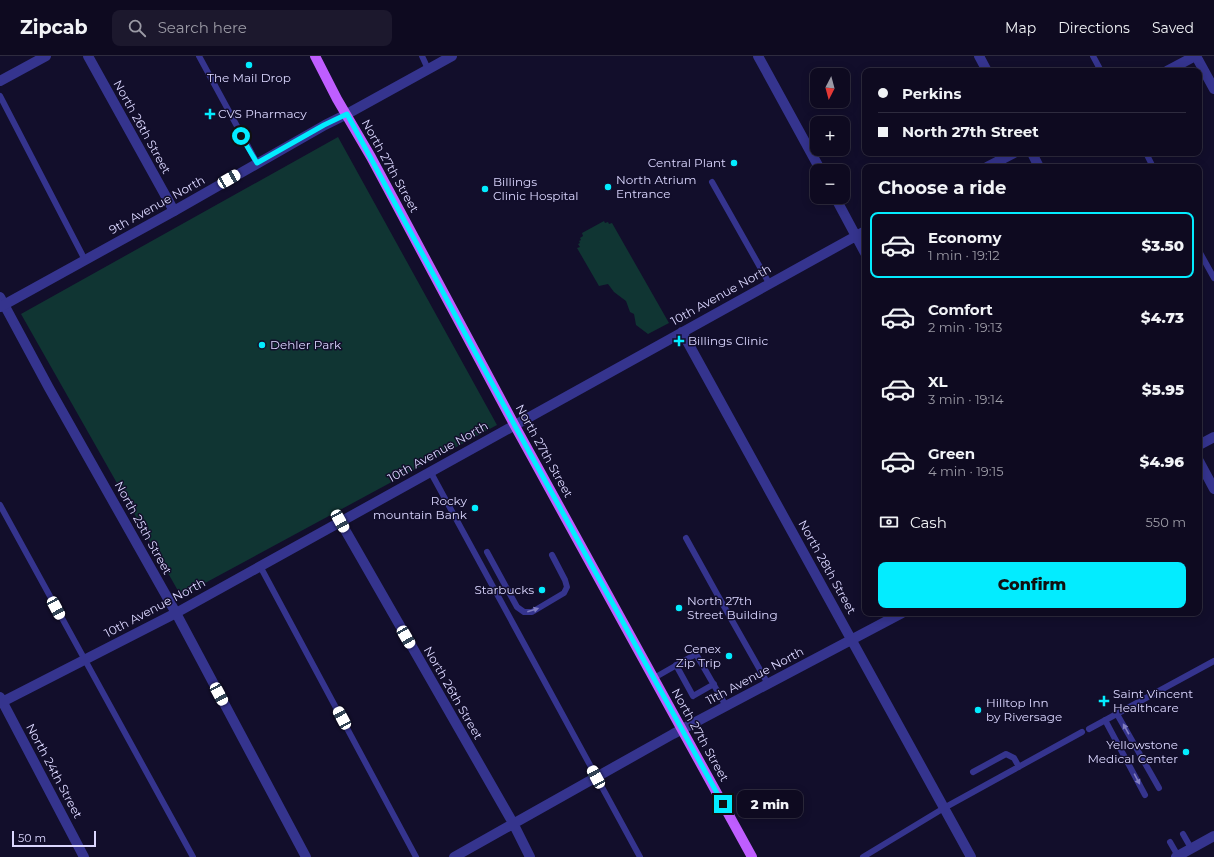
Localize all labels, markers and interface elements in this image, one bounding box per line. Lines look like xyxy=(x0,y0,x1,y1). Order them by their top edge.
search box xyxy=(112,10,392,46)
text: Zipcab xyxy=(20,16,88,39)
icon: search xyxy=(126,17,148,39)
text: Search here xyxy=(158,18,247,37)
text: Map xyxy=(1005,19,1036,37)
text: Directions xyxy=(1058,19,1130,37)
text: Saved xyxy=(1152,19,1194,37)
marker: The Mail Drop xyxy=(244,60,254,70)
north arrow xyxy=(810,68,850,108)
map controls xyxy=(810,68,850,204)
place label: The Mail Drop xyxy=(207,70,291,85)
street label: North 26th Street xyxy=(110,77,174,176)
text: Perkins xyxy=(902,84,961,103)
place label: CVS Pharmacy xyxy=(218,106,307,121)
marker: CVS Pharmacy xyxy=(205,109,215,119)
street label: North 27th Street xyxy=(359,116,422,215)
button: + xyxy=(810,116,850,156)
text: North 27th Street xyxy=(902,122,1039,141)
route start xyxy=(232,127,250,145)
place label: Central Plant xyxy=(648,155,726,170)
marker: Central Plant xyxy=(729,158,739,168)
button: − xyxy=(810,164,850,204)
car xyxy=(216,168,242,190)
street label: 9th Avenue North xyxy=(106,172,207,237)
place label: North Atrium Entrance xyxy=(616,172,697,201)
place label: Billings Clinic Hospital xyxy=(493,174,579,203)
text: Choose a ride xyxy=(878,177,1006,199)
marker: North Atrium Entrance xyxy=(603,182,613,192)
marker: Billings Clinic Hospital xyxy=(480,184,490,194)
icon: car xyxy=(880,227,916,263)
text: Economy xyxy=(928,228,1001,247)
text: $3.50 xyxy=(1142,236,1184,255)
text: 1 min · 19:12 xyxy=(928,247,1000,263)
street label: 10th Avenue North xyxy=(668,261,773,328)
icon: car xyxy=(880,299,916,335)
text: Comfort xyxy=(928,300,993,319)
text: $4.73 xyxy=(1141,308,1184,327)
text: 2 min · 19:13 xyxy=(928,319,1002,335)
place label: Billings Clinic xyxy=(688,333,769,348)
marker: Billings Clinic xyxy=(673,335,685,347)
place label: Dehler Park xyxy=(270,337,342,352)
marker: Dehler Park xyxy=(257,340,267,350)
icon: car xyxy=(880,371,916,407)
text: XL xyxy=(928,372,947,391)
text: $5.95 xyxy=(1142,380,1184,399)
text: 3 min · 19:14 xyxy=(928,391,1004,407)
street label: North 27th Street xyxy=(513,401,576,500)
street label: 10th Avenue North xyxy=(385,418,490,485)
icon: car xyxy=(880,443,916,479)
text: Green xyxy=(928,444,975,463)
text: $4.96 xyxy=(1140,452,1184,471)
text: 4 min · 19:15 xyxy=(928,463,1004,479)
street label: North 25th Street xyxy=(112,478,175,577)
place label: Rocky mountain Bank xyxy=(373,493,468,522)
marker: Rocky mountain Bank xyxy=(470,503,480,513)
car xyxy=(329,508,351,534)
icon: cash xyxy=(878,511,900,533)
text: Cash xyxy=(910,513,947,532)
text: 550 m xyxy=(1146,514,1186,530)
street label: North 28th Street xyxy=(795,517,860,617)
button: Confirm xyxy=(878,562,1186,608)
street label: 10th Avenue North xyxy=(102,575,208,641)
place label: Starbucks xyxy=(474,582,534,597)
marker: Starbucks xyxy=(537,585,547,595)
place label: North 27th Street Building xyxy=(687,593,778,622)
car xyxy=(45,595,67,621)
marker: North 27th Street Building xyxy=(674,603,684,613)
one-way arrow xyxy=(527,607,539,613)
car xyxy=(395,624,417,650)
place label: Cenex Zip Trip xyxy=(676,641,722,670)
street label: 11th Avenue North xyxy=(703,643,806,708)
street label: North 26th Street xyxy=(421,644,486,742)
marker: Cenex Zip Trip xyxy=(724,651,734,661)
car xyxy=(208,681,230,707)
street label: North 27th Street xyxy=(669,685,732,784)
place label: Saint Vincent Healthcare xyxy=(1113,686,1193,715)
place label: Hilltop Inn by Riversage xyxy=(986,695,1062,724)
marker: Saint Vincent Healthcare xyxy=(1098,695,1110,707)
car xyxy=(331,705,353,731)
marker: Hilltop Inn by Riversage xyxy=(973,705,983,715)
street label: North 24th Street xyxy=(23,721,86,821)
one-way arrow xyxy=(1122,723,1129,735)
place label: Yellowstone Medical Center xyxy=(1087,737,1178,766)
marker: Yellowstone Medical Center xyxy=(1181,747,1191,757)
car xyxy=(585,764,607,790)
one-way arrow xyxy=(1133,774,1140,785)
callout: 2 min xyxy=(737,790,803,818)
route end xyxy=(714,795,732,813)
text: 2 min xyxy=(751,796,789,812)
scale bar xyxy=(12,829,96,848)
text: 50 m xyxy=(18,831,46,845)

